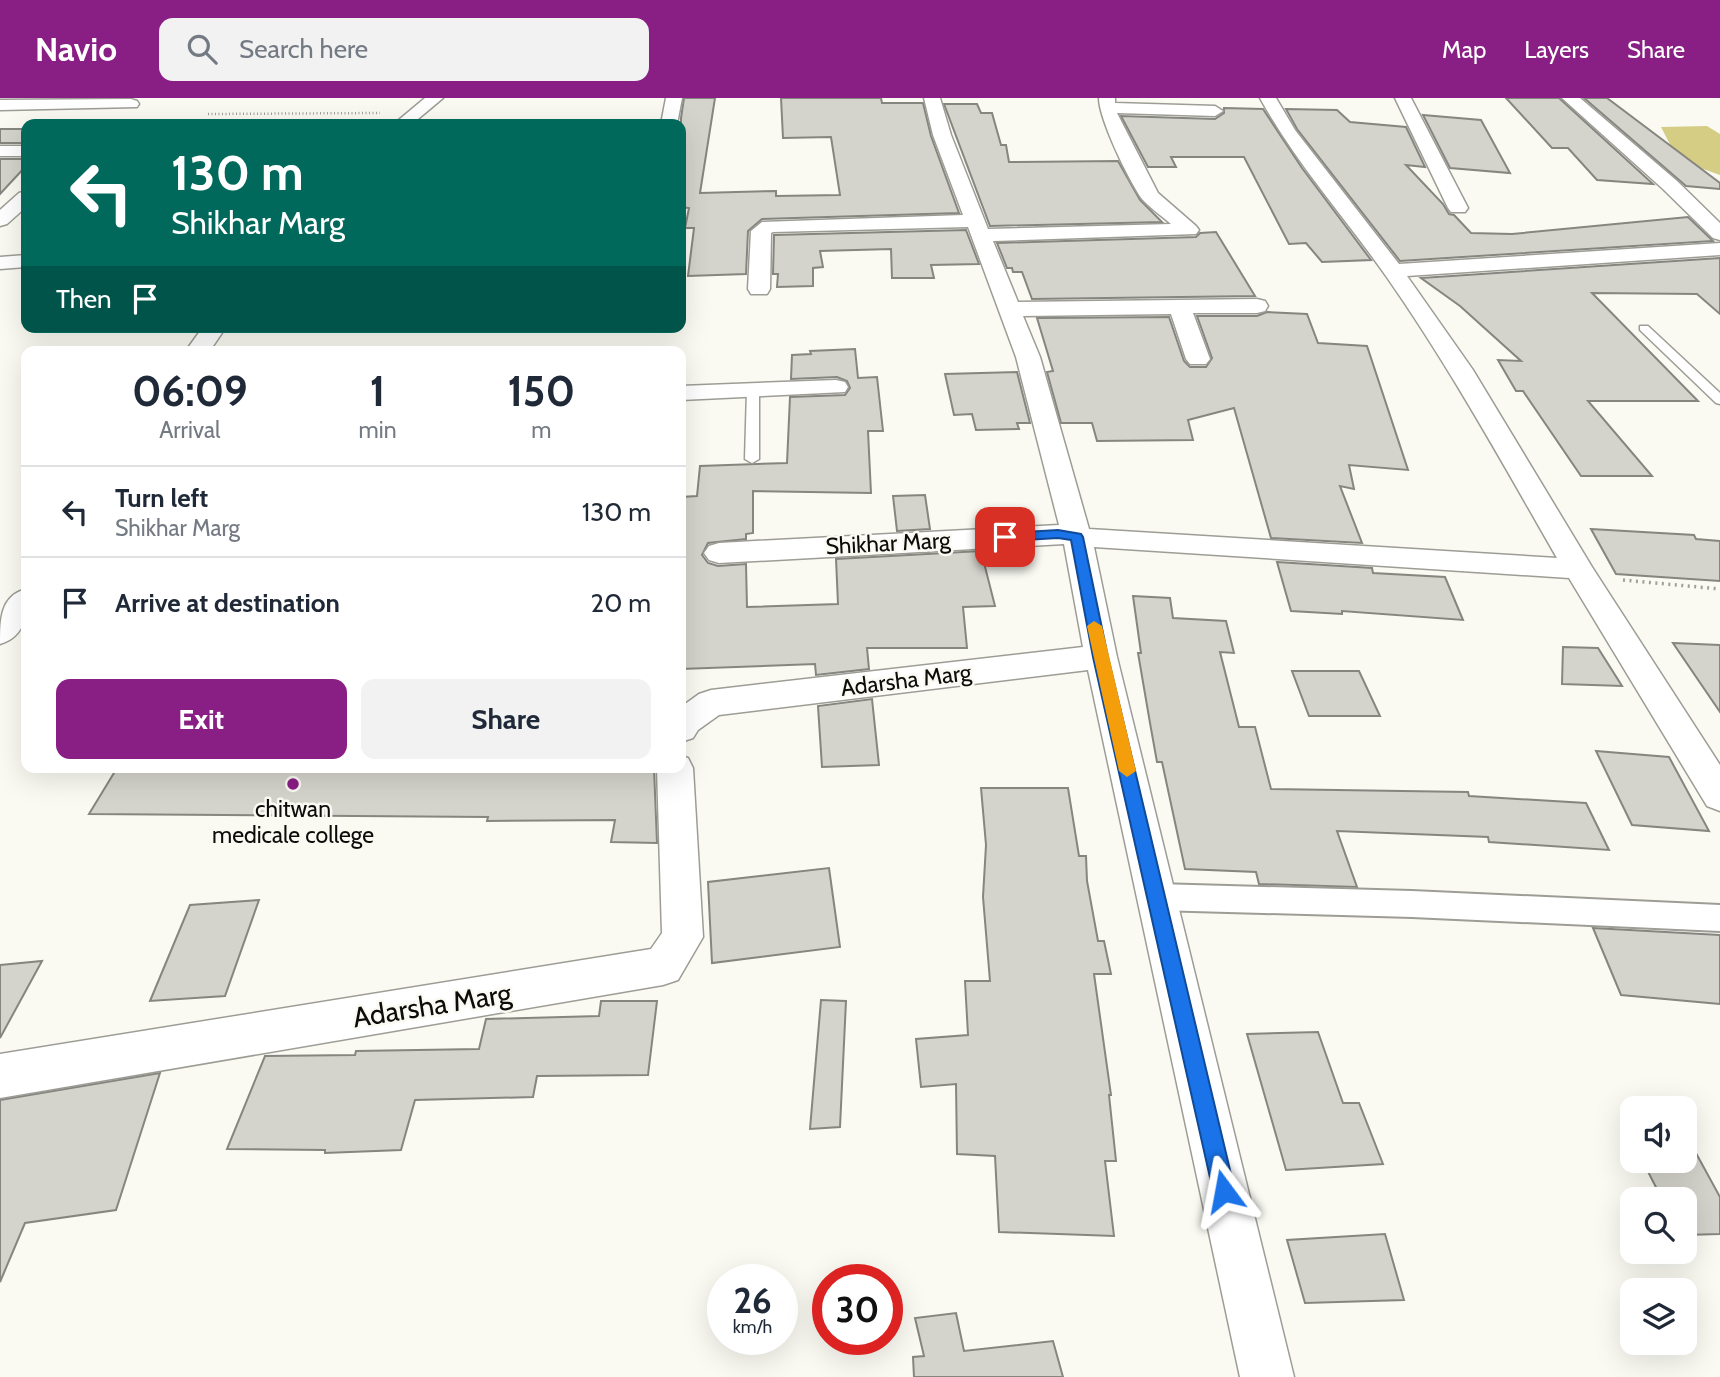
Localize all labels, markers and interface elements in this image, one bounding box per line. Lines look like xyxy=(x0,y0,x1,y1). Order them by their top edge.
search box xyxy=(159,18,649,81)
text: Navio xyxy=(35,29,117,69)
icon: search xyxy=(183,30,221,68)
text: Search here xyxy=(239,33,368,65)
text: Map xyxy=(1442,35,1486,64)
text: Layers xyxy=(1524,35,1589,64)
text: Share xyxy=(1627,35,1685,64)
text: 130 m xyxy=(171,143,304,202)
icon: left xyxy=(56,147,147,238)
text: Shikhar Marg xyxy=(171,203,345,242)
icon: arrive xyxy=(126,280,164,318)
text: Then xyxy=(56,283,112,315)
text: 06:09 xyxy=(132,365,248,417)
text: 1 xyxy=(370,365,385,417)
text: 150 xyxy=(507,365,575,417)
text: Arrival xyxy=(159,416,220,444)
text: min xyxy=(359,416,397,444)
text: m xyxy=(531,416,551,444)
text: Turn left xyxy=(115,482,208,514)
icon: left xyxy=(56,493,94,531)
text: 130 m xyxy=(582,496,651,528)
pin xyxy=(975,507,1035,567)
text: Shikhar Marg xyxy=(115,514,240,542)
icon: arrive xyxy=(986,518,1024,556)
street label: Shikhar Marg xyxy=(825,526,952,560)
icon: arrive xyxy=(56,584,94,622)
text: Arrive at destination xyxy=(115,587,340,619)
text: 20 m xyxy=(591,587,651,619)
street label: Adarsha Marg xyxy=(839,658,973,702)
button: Exit xyxy=(56,679,347,759)
button: Share xyxy=(361,679,651,759)
marker: chitwan medicale college xyxy=(285,776,301,792)
place label: chitwan medicale college xyxy=(212,795,374,849)
street label: Adarsha Marg xyxy=(350,976,515,1034)
map controls xyxy=(1620,1096,1697,1355)
button: sound xyxy=(1620,1096,1697,1173)
position arrow xyxy=(1187,1154,1261,1228)
button: search xyxy=(1620,1187,1697,1264)
speed limit sign: 30 xyxy=(812,1264,903,1355)
button: layers xyxy=(1620,1278,1697,1355)
text: 26 xyxy=(733,1279,772,1322)
text: km/h xyxy=(733,1316,772,1338)

